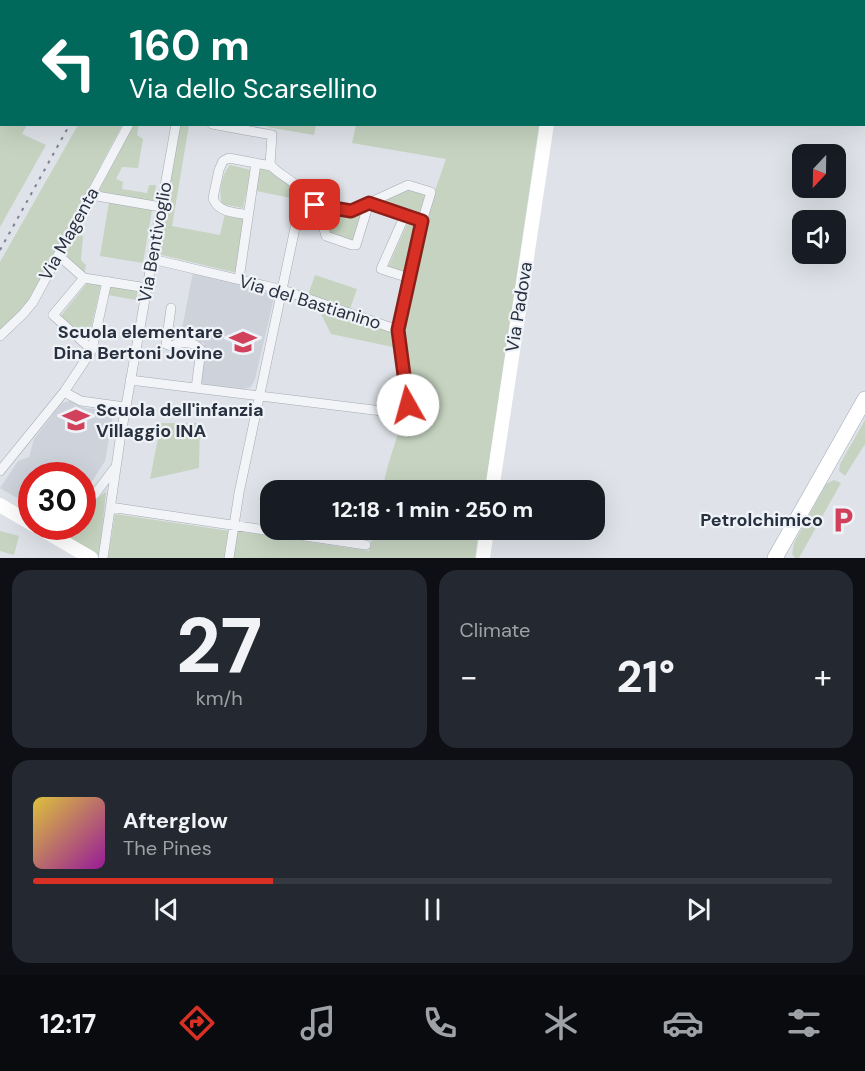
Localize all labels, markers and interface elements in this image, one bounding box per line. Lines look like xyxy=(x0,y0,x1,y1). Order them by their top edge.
text: 160 m xyxy=(129,18,250,73)
icon: left xyxy=(30,24,108,102)
text: Via dello Scarsellino xyxy=(129,71,378,106)
north arrow xyxy=(792,144,846,198)
map controls xyxy=(792,144,846,264)
pin xyxy=(289,179,340,230)
street label: Via Bentivoglio xyxy=(133,180,177,304)
street label: Via Magenta xyxy=(34,183,104,285)
icon: arrive xyxy=(298,188,331,221)
button: sound xyxy=(792,210,846,264)
street label: Via Padova xyxy=(500,260,538,354)
street label: Via del Bastianino xyxy=(236,269,384,335)
place label: Scuola elementare Dina Bertoni Jovine xyxy=(54,320,223,365)
school or university icon: Scuola elementare Dina Bertoni Jovine xyxy=(228,327,258,357)
position arrow xyxy=(376,373,440,437)
place label: Scuola dell'infanzia Villaggio INA xyxy=(96,398,264,443)
school or university icon: Scuola dell'infanzia Villaggio INA xyxy=(61,405,91,435)
speed limit sign: 30 xyxy=(18,462,96,540)
text: 12:18 · 1 min · 250 m xyxy=(332,495,533,524)
parking icon: Petrolchimico xyxy=(828,505,858,535)
place label: Petrolchimico xyxy=(700,508,823,532)
text: 27 xyxy=(176,595,262,696)
text: Climate xyxy=(460,617,530,643)
text: 21° xyxy=(616,647,675,706)
text: − xyxy=(460,655,478,698)
text: + xyxy=(814,655,832,698)
text: km/h xyxy=(196,685,243,711)
text: Afterglow xyxy=(123,806,228,835)
text: The Pines xyxy=(123,835,212,861)
icon: previous xyxy=(150,893,183,926)
icon: pause xyxy=(416,893,449,926)
icon: next xyxy=(682,893,715,926)
icon: directions xyxy=(176,1002,218,1044)
icon: music xyxy=(297,1002,339,1044)
icon: phone xyxy=(419,1002,461,1044)
icon: climate xyxy=(540,1002,582,1044)
icon: car xyxy=(662,1002,704,1044)
icon: filters xyxy=(783,1002,825,1044)
text: 12:17 xyxy=(40,1006,96,1041)

